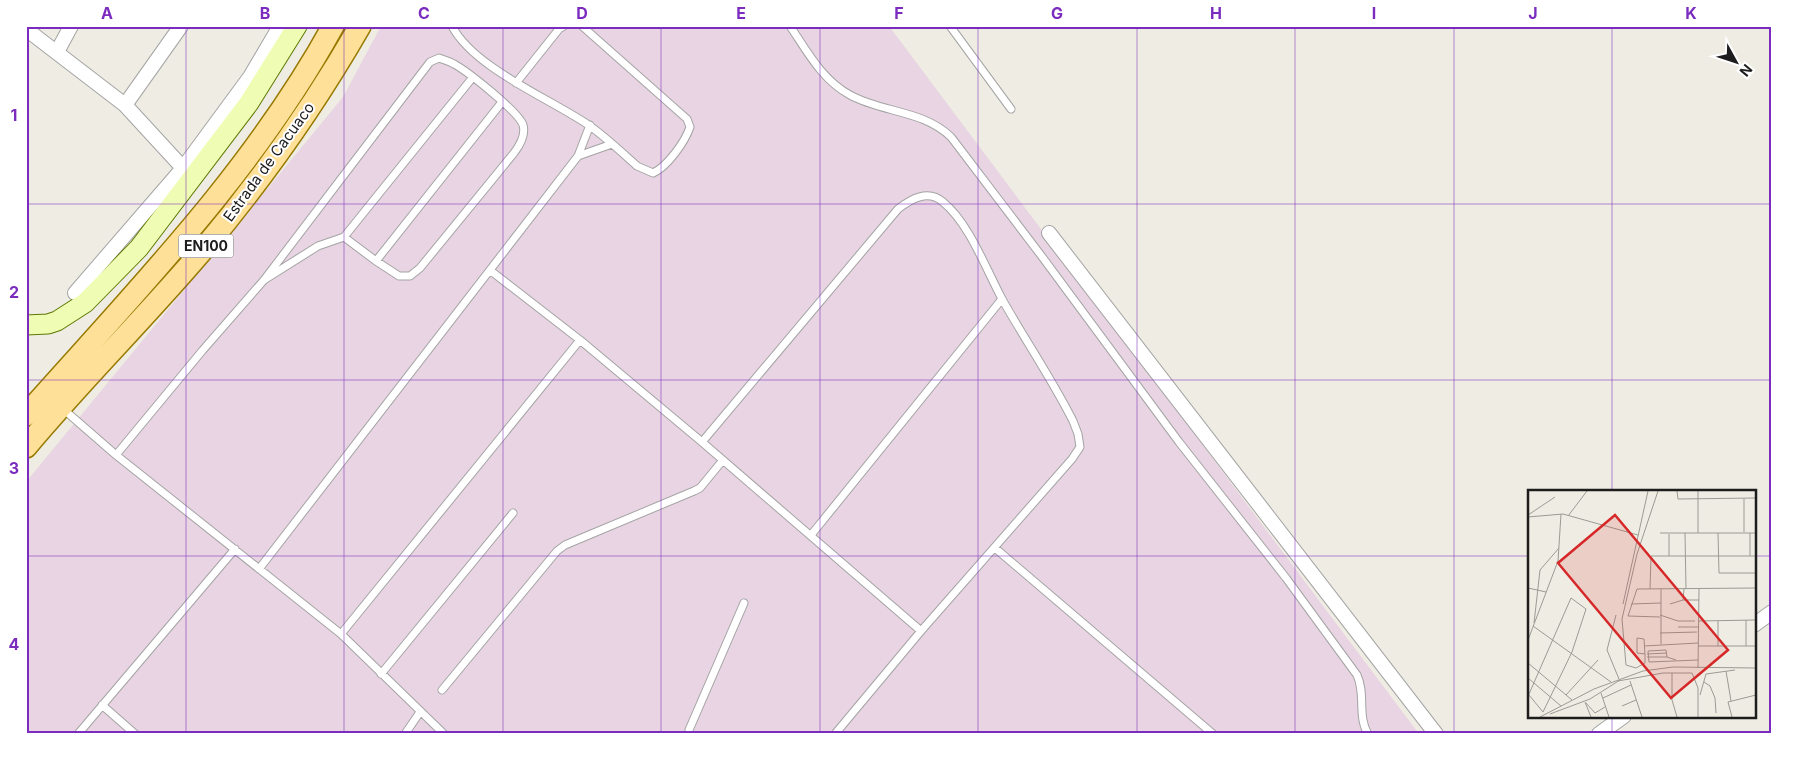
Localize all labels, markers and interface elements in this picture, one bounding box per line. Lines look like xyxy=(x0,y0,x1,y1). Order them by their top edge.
text: A xyxy=(101,3,113,23)
text: B xyxy=(260,3,270,23)
text: C xyxy=(418,3,430,23)
text: D xyxy=(576,3,588,23)
text: E xyxy=(736,3,746,23)
text: F xyxy=(894,3,904,23)
text: G xyxy=(1051,3,1063,23)
text: H xyxy=(1210,3,1222,23)
text: I xyxy=(1372,3,1376,23)
text: J xyxy=(1528,3,1538,23)
text: K xyxy=(1685,3,1697,23)
north arrow xyxy=(1710,38,1760,88)
text: N xyxy=(1736,61,1756,80)
street label: Estrada de Cacuaco xyxy=(219,98,318,225)
text: 1 xyxy=(11,105,17,125)
road number: EN100 xyxy=(178,235,234,258)
text: 2 xyxy=(9,282,19,302)
text: 3 xyxy=(9,458,19,478)
inset map xyxy=(1528,490,1756,718)
text: 4 xyxy=(9,634,20,654)

